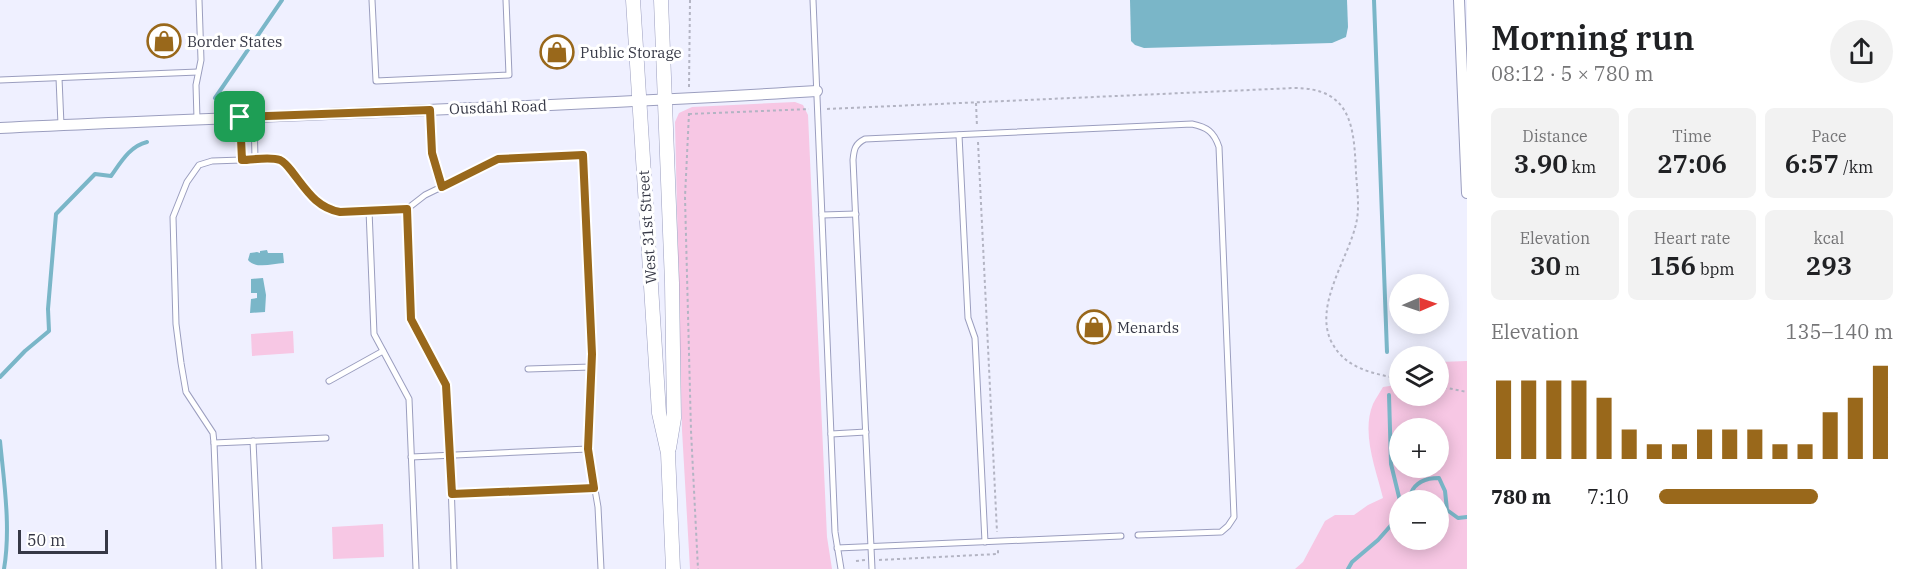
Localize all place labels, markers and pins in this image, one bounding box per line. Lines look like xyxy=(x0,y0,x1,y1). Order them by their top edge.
shop icon: Border States xyxy=(146,23,182,59)
place label: Border States xyxy=(187,32,282,51)
shop icon: Public Storage xyxy=(539,34,575,70)
place label: Public Storage xyxy=(580,43,682,62)
pin xyxy=(214,91,265,142)
shop icon: Menards xyxy=(1076,309,1112,345)
place label: Menards xyxy=(1117,318,1179,337)

